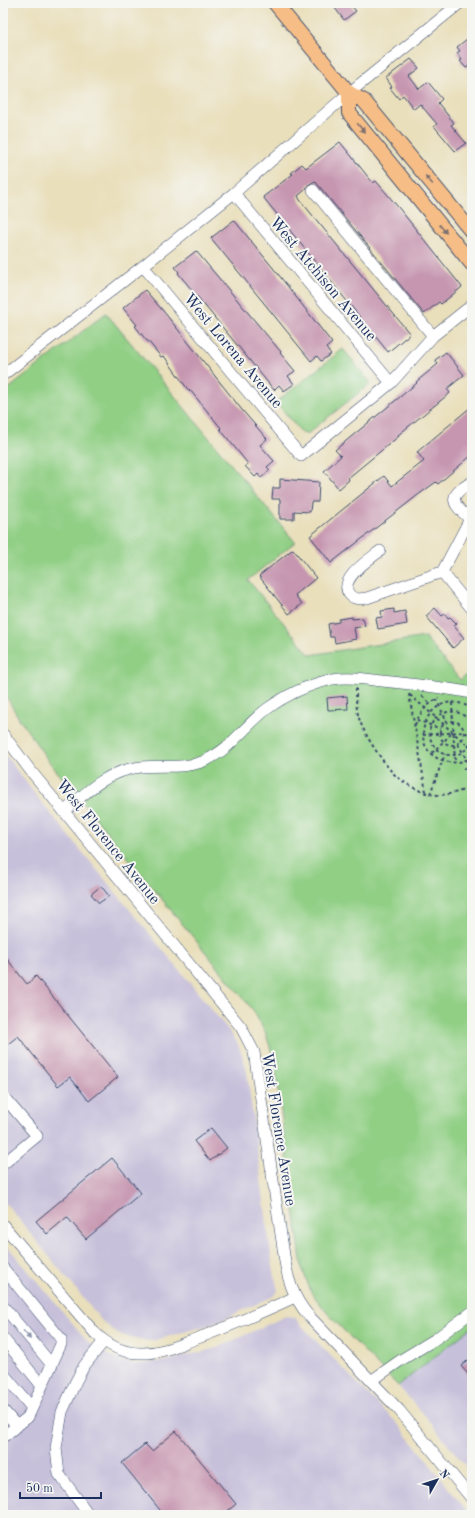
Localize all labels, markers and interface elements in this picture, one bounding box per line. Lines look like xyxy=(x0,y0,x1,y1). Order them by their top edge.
one-way arrow xyxy=(357,122,366,133)
one-way arrow xyxy=(425,175,434,185)
street label: West Atchison Avenue xyxy=(266,214,379,344)
one-way arrow xyxy=(439,223,448,234)
street label: West Lorena Avenue xyxy=(180,291,285,412)
street label: West Florence Avenue xyxy=(52,777,162,908)
street label: West Florence Avenue xyxy=(258,1051,298,1207)
one-way arrow xyxy=(23,1330,32,1341)
north arrow xyxy=(417,1460,457,1500)
text: N xyxy=(437,1468,451,1482)
scale bar xyxy=(20,1474,101,1500)
text: 50 m xyxy=(26,1482,53,1495)

